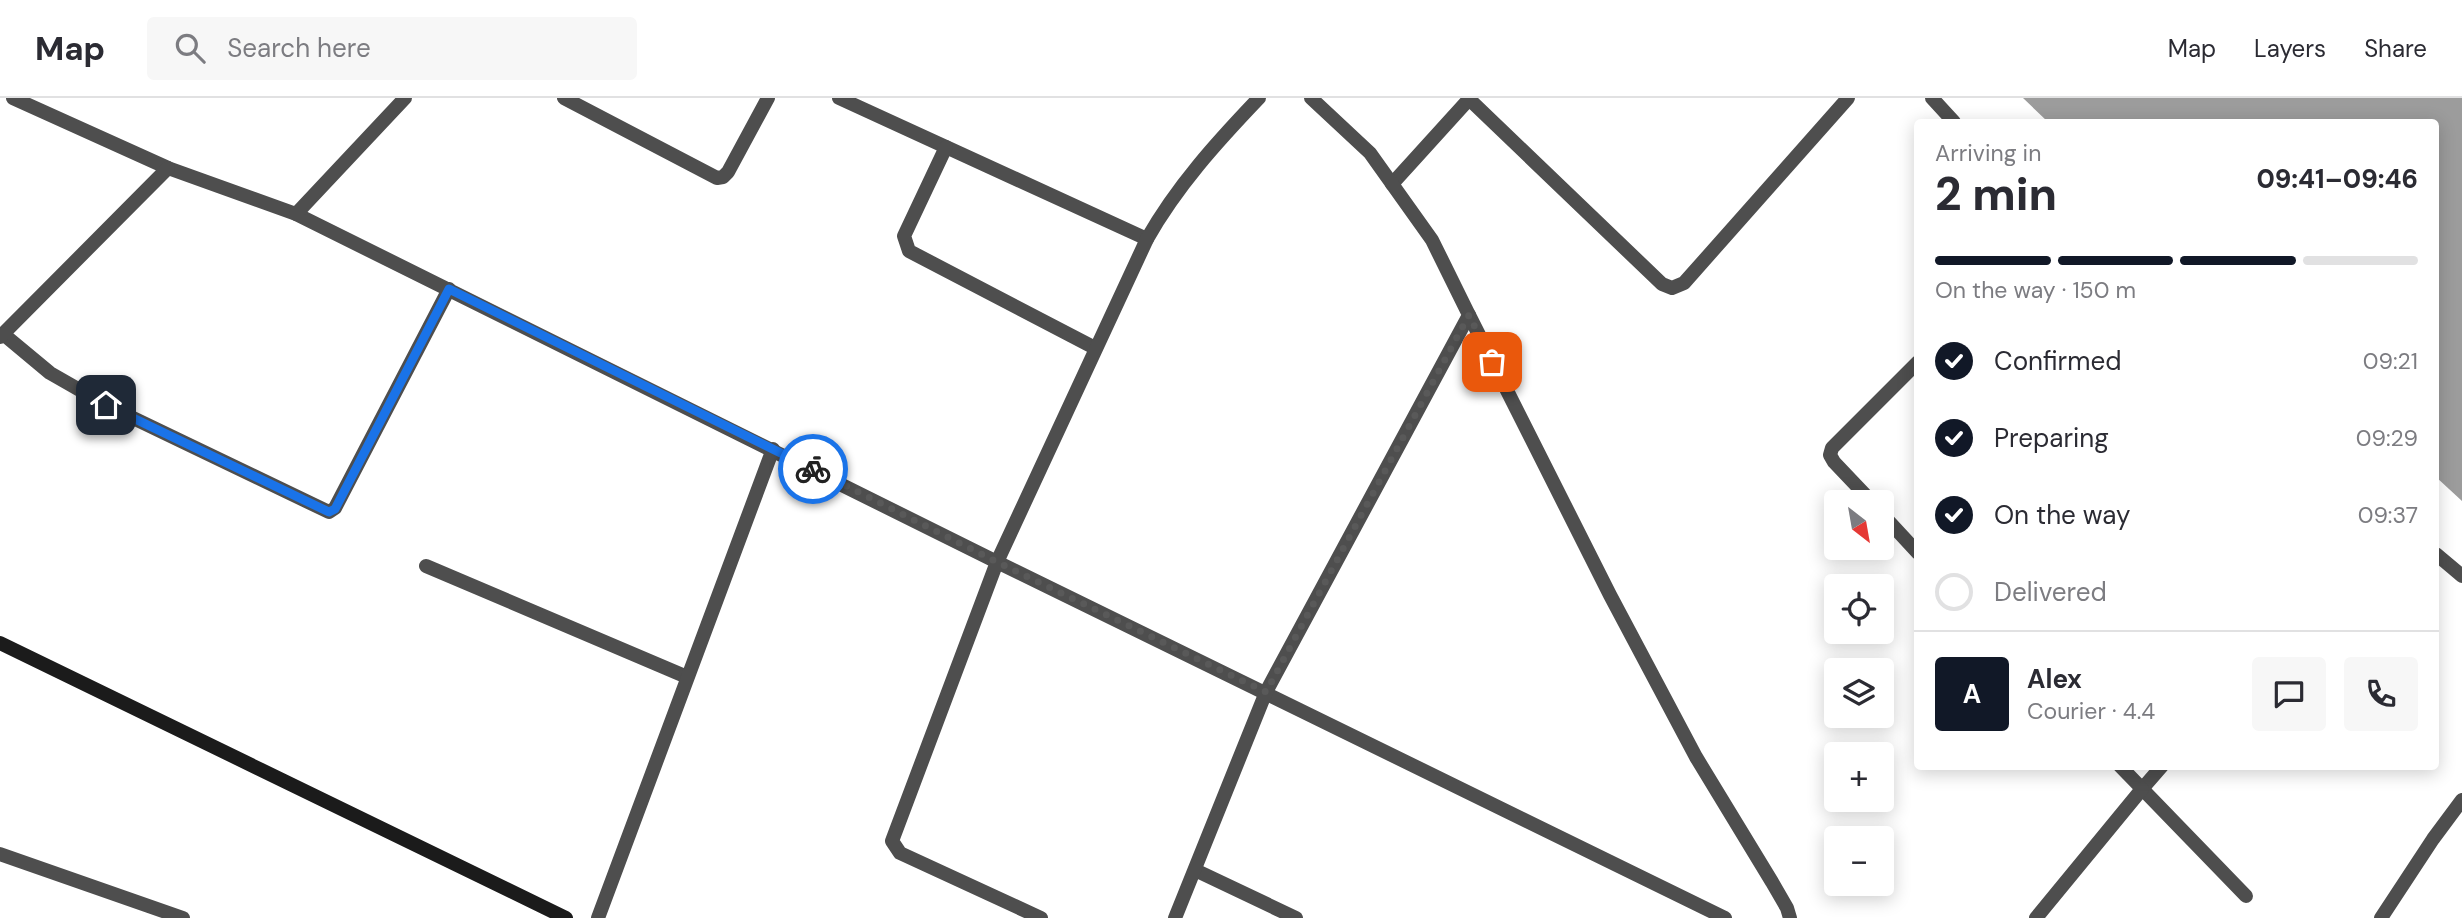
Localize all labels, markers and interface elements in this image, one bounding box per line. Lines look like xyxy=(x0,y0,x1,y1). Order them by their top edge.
search box xyxy=(147,17,637,80)
text: Map xyxy=(35,27,105,70)
icon: search xyxy=(171,29,209,67)
text: Search here xyxy=(227,31,371,65)
text: Map xyxy=(2168,33,2216,64)
text: Layers xyxy=(2254,33,2326,64)
text: Share xyxy=(2364,33,2427,64)
text: Arriving in xyxy=(1935,138,2041,168)
text: 09:41–09:46 xyxy=(2256,162,2418,196)
text: 2 min xyxy=(1935,164,2057,224)
text: On the way · 150 m xyxy=(1935,275,2136,305)
pin xyxy=(1462,332,1522,392)
icon: check xyxy=(1935,342,1973,380)
icon: bag xyxy=(1473,343,1511,381)
text: Confirmed xyxy=(1994,344,2121,378)
text: 09:21 xyxy=(2363,346,2418,376)
pin xyxy=(76,375,136,435)
icon: home xyxy=(87,386,125,424)
icon: check xyxy=(1935,419,1973,457)
text: Preparing xyxy=(1994,421,2109,455)
text: 09:29 xyxy=(2356,423,2418,453)
courier xyxy=(778,434,848,504)
icon: bike xyxy=(794,450,832,488)
north arrow xyxy=(1824,490,1894,560)
map controls xyxy=(1824,490,1894,896)
icon: check xyxy=(1935,496,1973,534)
text: On the way xyxy=(1994,498,2130,532)
text: 09:37 xyxy=(2358,500,2418,530)
button: locate xyxy=(1824,574,1894,644)
text: Delivered xyxy=(1994,575,2107,609)
button: chat xyxy=(2252,657,2326,731)
button: phone xyxy=(2344,657,2418,731)
button: layers xyxy=(1824,658,1894,728)
text: Alex xyxy=(2027,662,2082,696)
text: A xyxy=(1963,677,1981,711)
text: Courier · 4.4 xyxy=(2027,696,2155,726)
button: + xyxy=(1824,742,1894,812)
button: − xyxy=(1824,826,1894,896)

